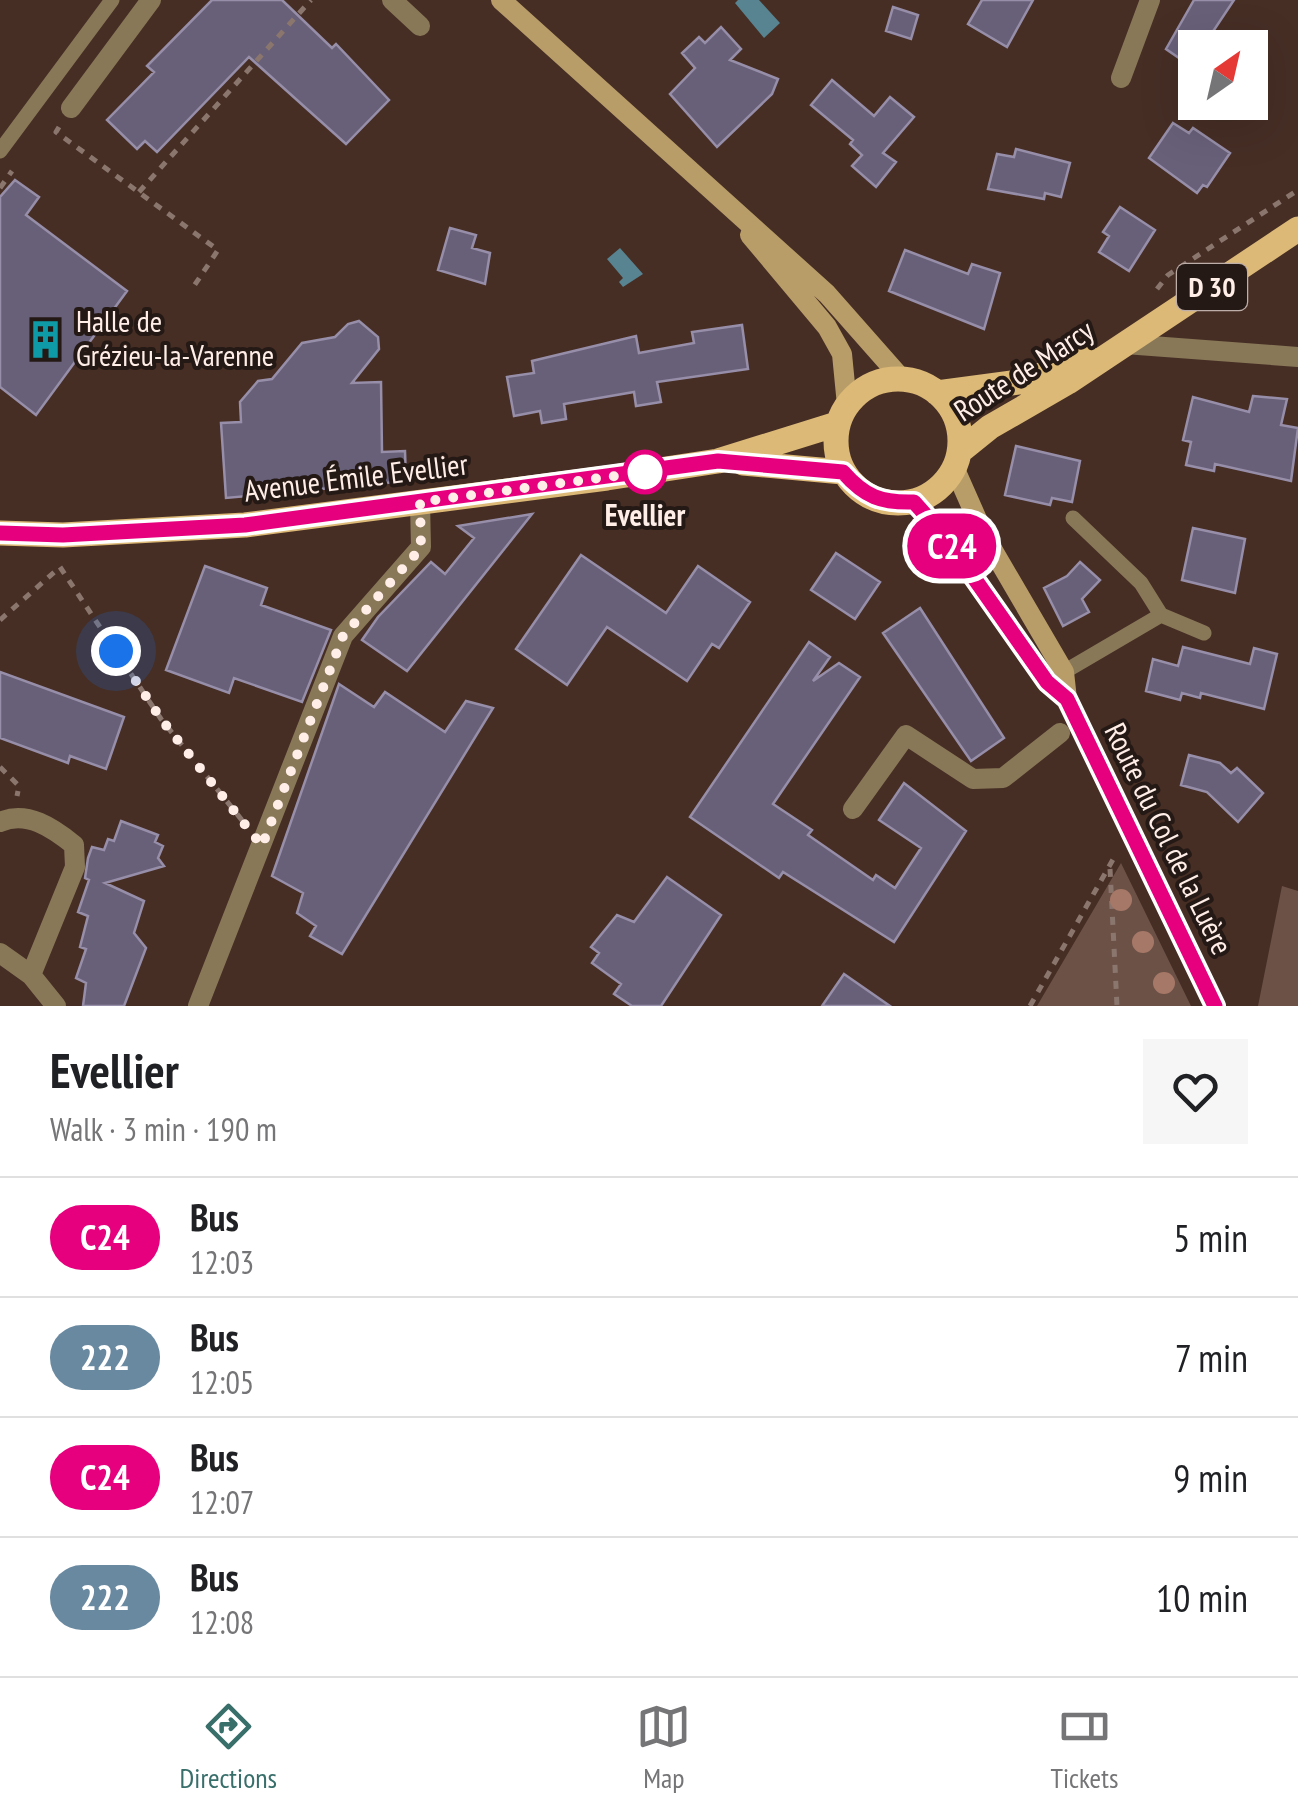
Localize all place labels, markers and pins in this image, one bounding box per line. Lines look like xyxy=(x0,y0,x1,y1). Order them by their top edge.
place label: Halle de Grézieu-la-Varenne xyxy=(76,301,274,374)
building icon: Halle de Grézieu-la-Varenne xyxy=(25,318,67,360)
marker: Evellier xyxy=(624,451,666,493)
place label: Evellier xyxy=(605,495,685,534)

